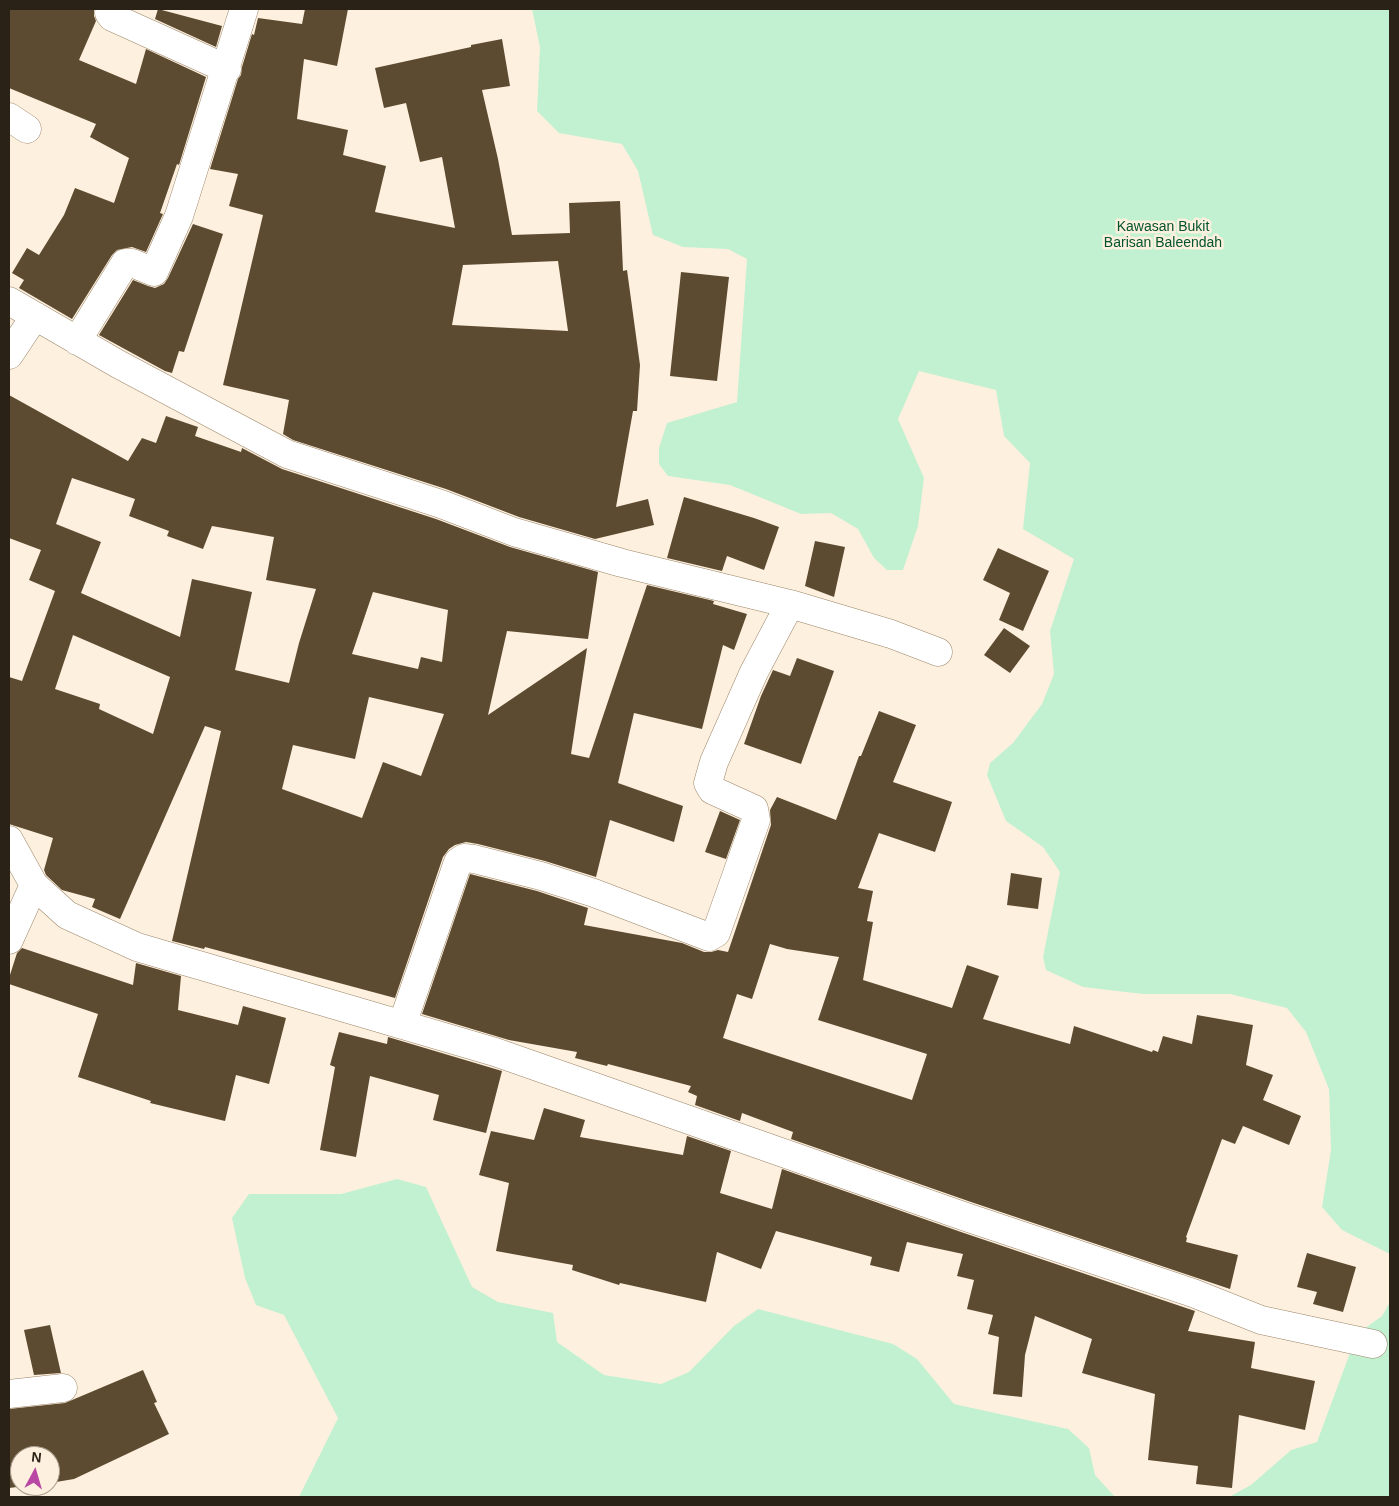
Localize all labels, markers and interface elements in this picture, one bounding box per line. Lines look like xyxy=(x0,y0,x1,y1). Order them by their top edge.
park label: Kawasan Bukit Barisan Baleendah xyxy=(1104,219,1222,252)
north arrow xyxy=(10,1446,60,1496)
text: N xyxy=(31,1449,42,1466)

